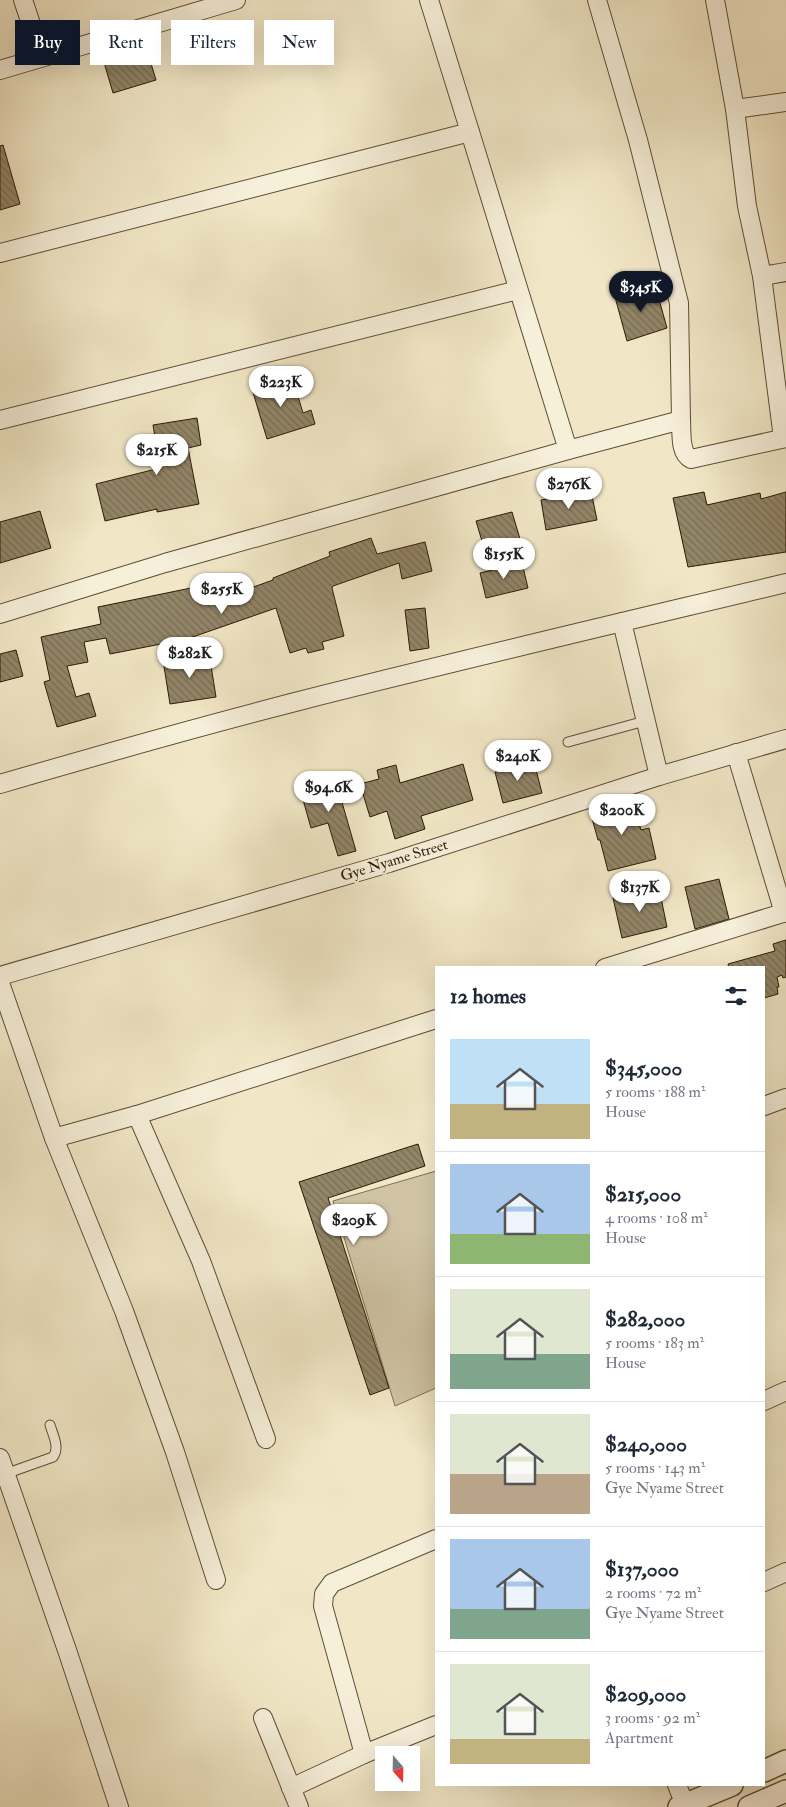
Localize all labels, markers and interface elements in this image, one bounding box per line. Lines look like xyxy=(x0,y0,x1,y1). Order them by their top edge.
chip: Buy xyxy=(15,20,80,65)
chip: Rent xyxy=(90,20,161,65)
chip: Filters xyxy=(171,20,254,65)
chip: New xyxy=(264,20,334,65)
pin: $345K xyxy=(606,270,676,313)
text: $345K xyxy=(620,277,662,297)
pin: $223K xyxy=(246,366,316,408)
text: $223K xyxy=(260,372,302,392)
pin: $215K xyxy=(122,434,192,476)
text: $215K xyxy=(136,440,178,460)
pin: $276K xyxy=(534,468,604,510)
text: $276K xyxy=(547,474,591,494)
pin: $155K xyxy=(469,538,539,580)
text: $155K xyxy=(484,544,524,564)
pin: $255K xyxy=(187,572,257,615)
text: $255K xyxy=(201,579,243,599)
pin: $282K xyxy=(155,636,225,679)
text: $282K xyxy=(168,643,212,663)
pin: $240K xyxy=(483,740,553,782)
text: $240K xyxy=(495,746,541,766)
pin: $94.6K xyxy=(288,770,370,813)
text: $94.6K xyxy=(305,777,353,797)
pin: $200K xyxy=(587,794,657,836)
text: $200K xyxy=(600,800,644,820)
street label: Gye Nyame Street xyxy=(338,835,450,886)
pin: $137K xyxy=(605,870,675,913)
text: $137K xyxy=(620,877,660,897)
icon: filters xyxy=(722,982,750,1010)
text: 12 homes xyxy=(450,983,526,1010)
text: $345,000 xyxy=(605,1055,682,1082)
icon: home xyxy=(490,1059,550,1119)
text: 5 rooms · 188 m² xyxy=(605,1082,706,1102)
text: House xyxy=(605,1102,646,1122)
text: $215,000 xyxy=(605,1181,681,1208)
icon: home xyxy=(490,1184,550,1244)
pin: $209K xyxy=(319,1204,389,1246)
text: 4 rooms · 108 m² xyxy=(605,1208,708,1228)
text: $209K xyxy=(332,1210,376,1230)
text: House xyxy=(605,1228,646,1248)
text: $282,000 xyxy=(605,1306,685,1333)
icon: home xyxy=(490,1309,550,1369)
text: 5 rooms · 183 m² xyxy=(605,1333,704,1353)
text: House xyxy=(605,1353,646,1373)
text: $240,000 xyxy=(605,1431,687,1458)
icon: home xyxy=(490,1434,550,1494)
text: 5 rooms · 143 m² xyxy=(605,1458,705,1478)
text: Gye Nyame Street xyxy=(605,1478,724,1498)
text: $137,000 xyxy=(605,1556,679,1583)
icon: home xyxy=(490,1559,550,1619)
text: 2 rooms · 72 m² xyxy=(605,1583,701,1603)
text: Gye Nyame Street xyxy=(605,1603,724,1623)
text: $209,000 xyxy=(605,1681,686,1708)
icon: home xyxy=(490,1684,550,1744)
text: 3 rooms · 92 m² xyxy=(605,1708,700,1728)
text: Apartment xyxy=(605,1728,673,1748)
north arrow xyxy=(375,1746,420,1791)
map controls xyxy=(375,1746,420,1791)

